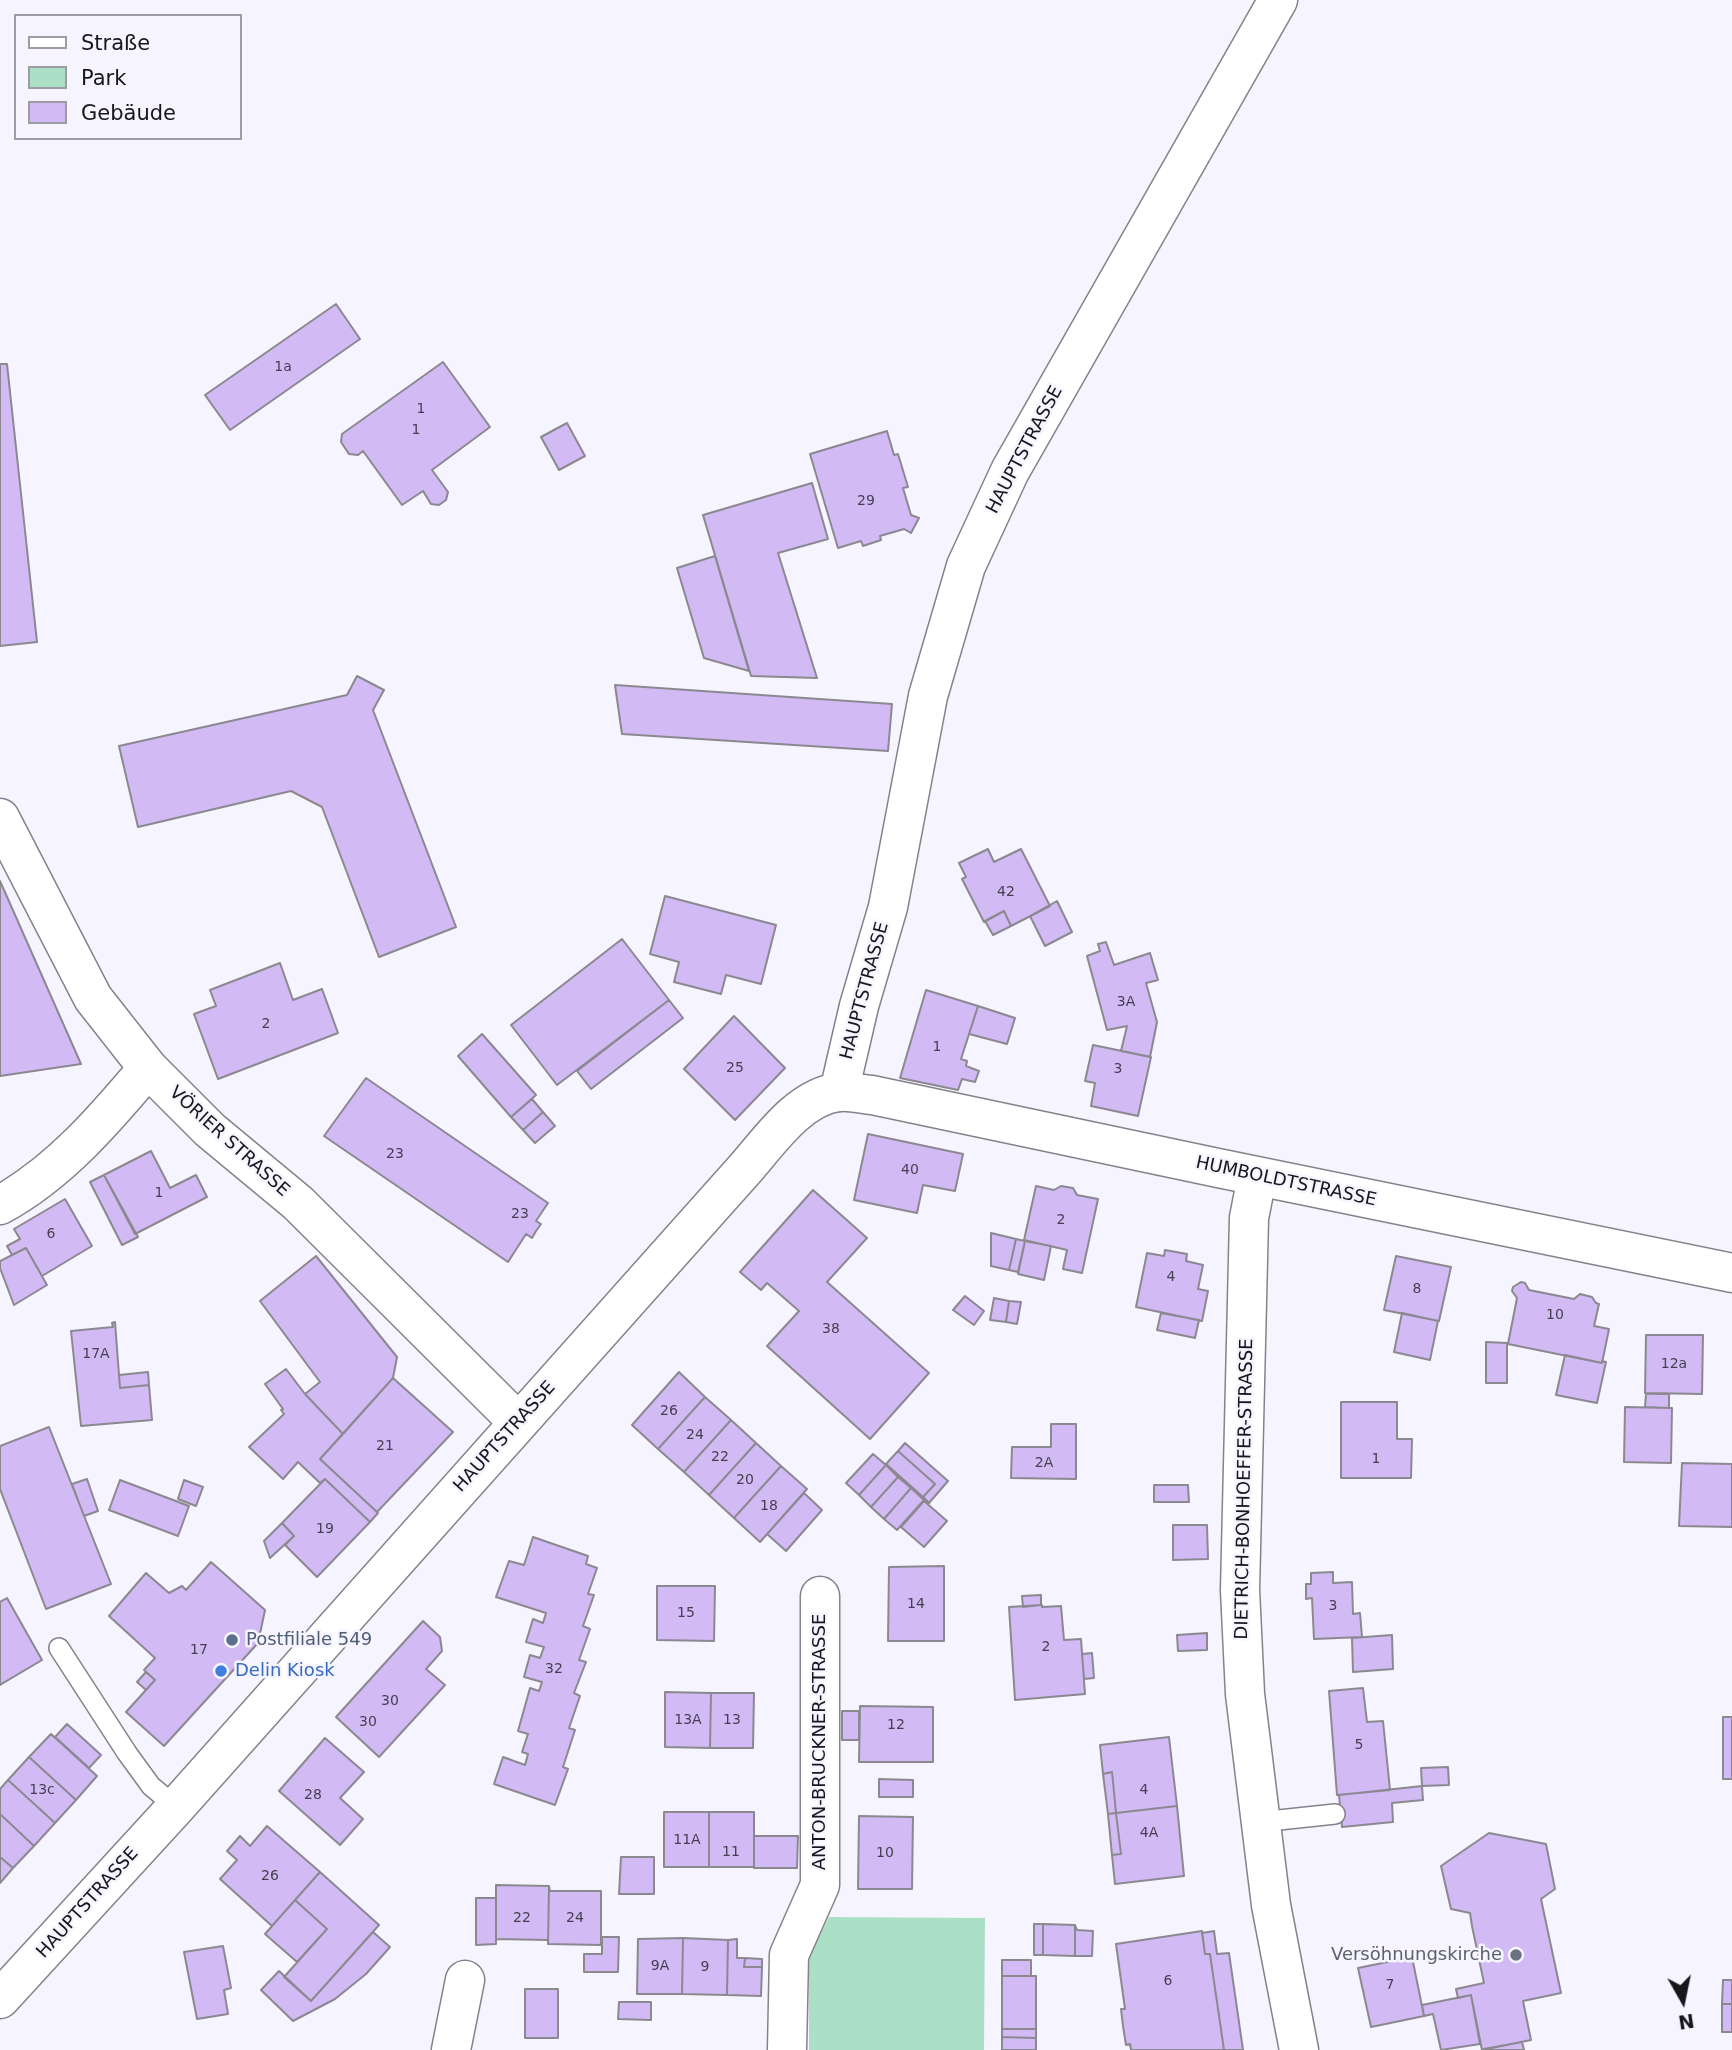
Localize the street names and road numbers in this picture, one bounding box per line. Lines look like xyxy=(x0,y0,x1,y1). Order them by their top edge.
street label: HAUPTSTRASSE xyxy=(982,382,1068,518)
street label: HAUPTSTRASSE xyxy=(836,920,894,1062)
street label: VÖRIER STRASSE xyxy=(164,1082,294,1202)
street label: HUMBOLDTSTRASSE xyxy=(1194,1152,1378,1212)
street label: DIETRICH-BONHOEFFER-STRASSE xyxy=(1232,1338,1258,1640)
street label: HAUPTSTRASSE xyxy=(450,1377,560,1497)
street label: ANTON-BRUCKNER-STRASSE xyxy=(809,1614,831,1870)
street label: HAUPTSTRASSE xyxy=(33,1843,143,1963)

